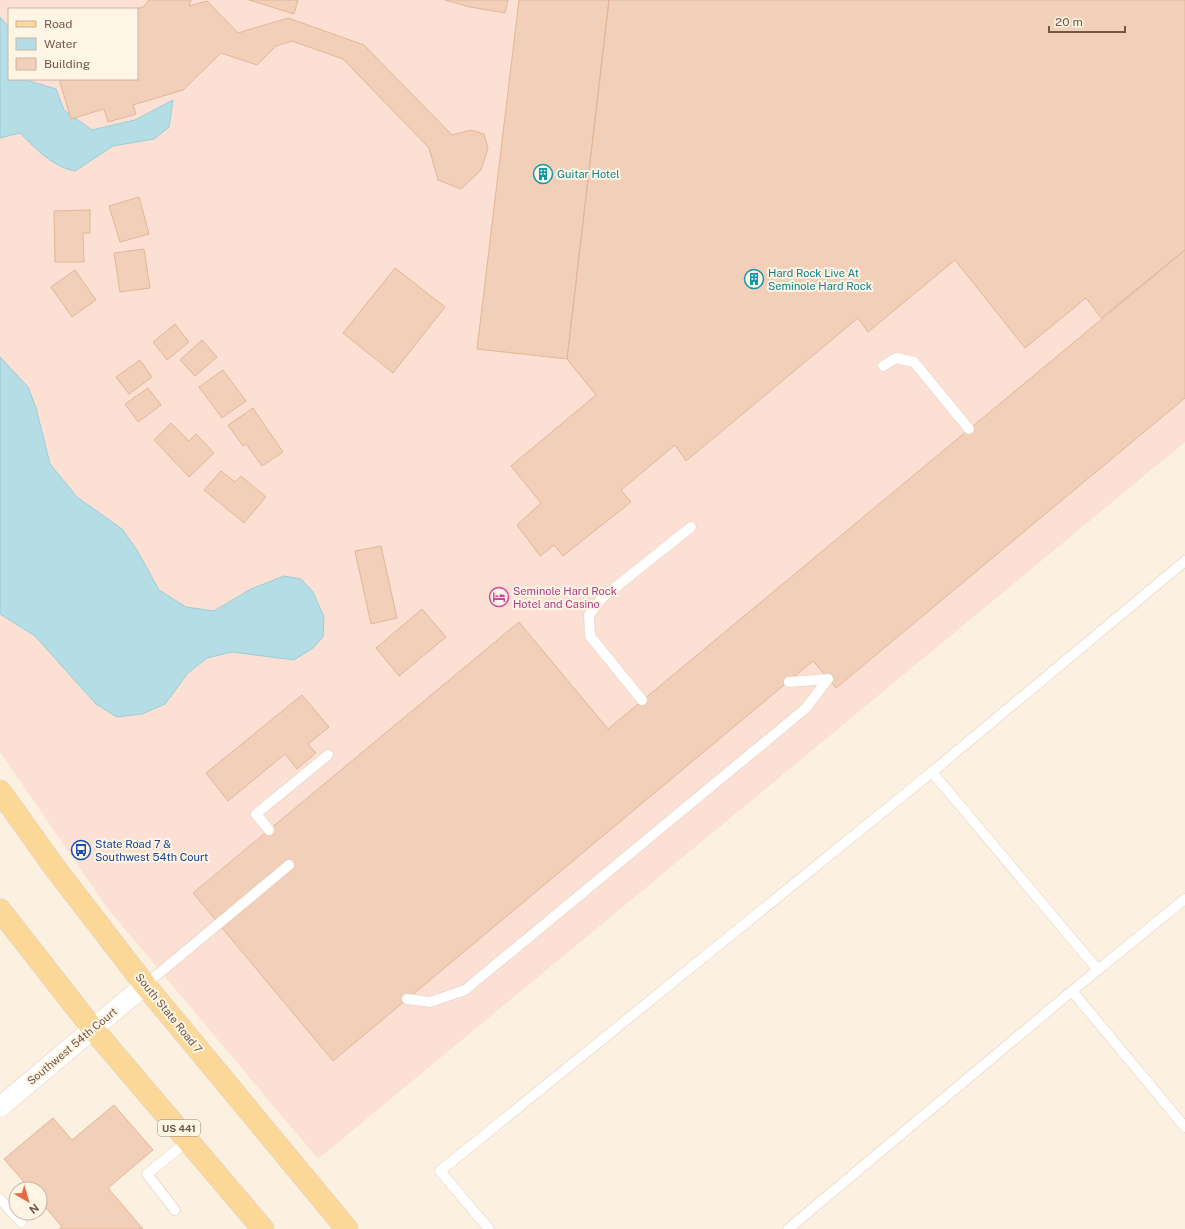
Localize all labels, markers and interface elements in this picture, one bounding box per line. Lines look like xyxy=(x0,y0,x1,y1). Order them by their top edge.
legend xyxy=(8,8,138,80)
scale bar xyxy=(1049,8,1125,34)
text: 20 m xyxy=(1055,15,1083,29)
text: Road xyxy=(44,17,72,31)
text: Water xyxy=(44,37,78,51)
text: Building xyxy=(44,57,90,71)
building icon: Guitar Hotel xyxy=(532,163,554,185)
place label: Guitar Hotel xyxy=(557,168,620,180)
place label: Hard Rock Live At Seminole Hard Rock xyxy=(768,267,872,292)
building icon: Hard Rock Live At Seminole Hard Rock xyxy=(743,268,765,290)
place label: Seminole Hard Rock Hotel and Casino xyxy=(513,585,617,610)
hotel icon: Seminole Hard Rock Hotel and Casino xyxy=(488,586,510,608)
place label: State Road 7 & Southwest 54th Court xyxy=(95,838,208,863)
bus stop icon: State Road 7 & Southwest 54th Court xyxy=(70,839,92,861)
street label: South State Road 7 xyxy=(133,971,205,1055)
street label: Southwest 54th Court xyxy=(25,1005,119,1087)
road number: US 441 xyxy=(158,1120,200,1136)
north arrow xyxy=(8,1181,48,1221)
text: N xyxy=(27,1202,41,1216)

